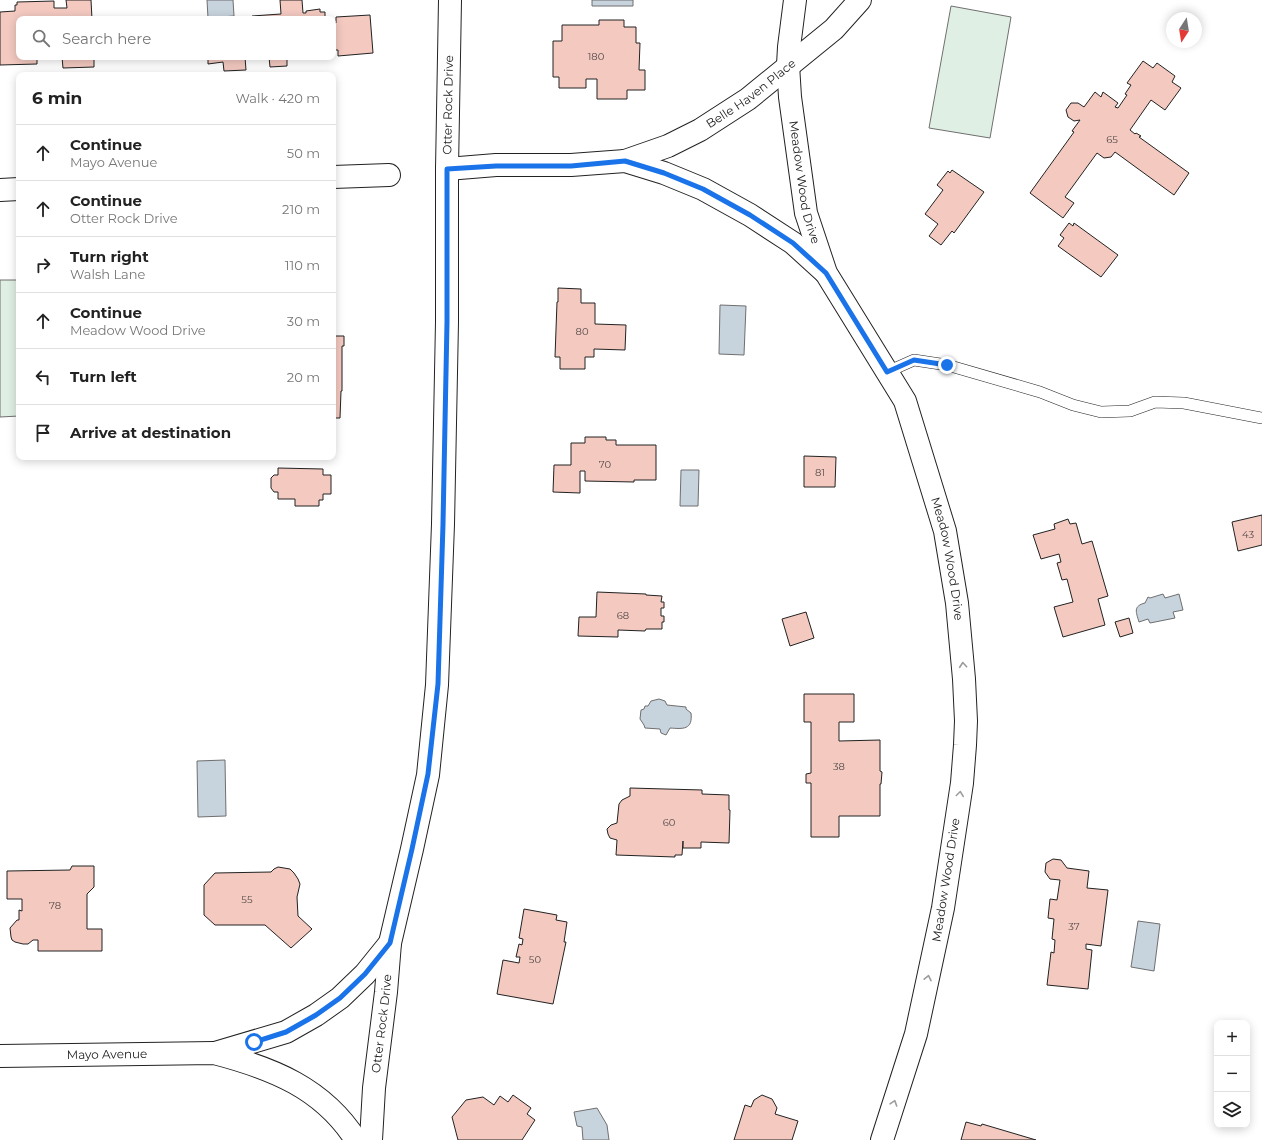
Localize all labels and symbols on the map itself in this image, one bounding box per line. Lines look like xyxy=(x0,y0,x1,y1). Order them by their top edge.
north arrow xyxy=(1166,12,1202,48)
house number: 180 xyxy=(588,50,605,63)
street label: Otter Rock Drive xyxy=(439,55,456,155)
street label: Belle Haven Place xyxy=(703,55,798,131)
street label: Meadow Wood Drive xyxy=(786,120,824,246)
house number: 65 xyxy=(1106,133,1118,146)
house number: 80 xyxy=(576,325,589,338)
route end xyxy=(938,356,956,374)
house number: 70 xyxy=(599,458,612,471)
house number: 81 xyxy=(815,466,825,479)
street label: Meadow Wood Drive xyxy=(928,495,967,621)
house number: 43 xyxy=(1242,528,1254,541)
house number: 68 xyxy=(617,609,629,622)
one-way arrow xyxy=(959,662,968,668)
house number: 38 xyxy=(833,760,845,773)
one-way arrow xyxy=(955,791,964,798)
house number: 60 xyxy=(663,816,676,829)
street label: Meadow Wood Drive xyxy=(928,817,963,943)
house number: 55 xyxy=(241,893,253,906)
house number: 78 xyxy=(49,899,61,912)
house number: 37 xyxy=(1068,920,1080,933)
house number: 50 xyxy=(529,953,542,966)
street label: Otter Rock Drive xyxy=(368,974,394,1074)
one-way arrow xyxy=(924,975,932,981)
route start xyxy=(245,1033,263,1051)
street label: Mayo Avenue xyxy=(67,1046,147,1062)
one-way arrow xyxy=(889,1100,898,1107)

